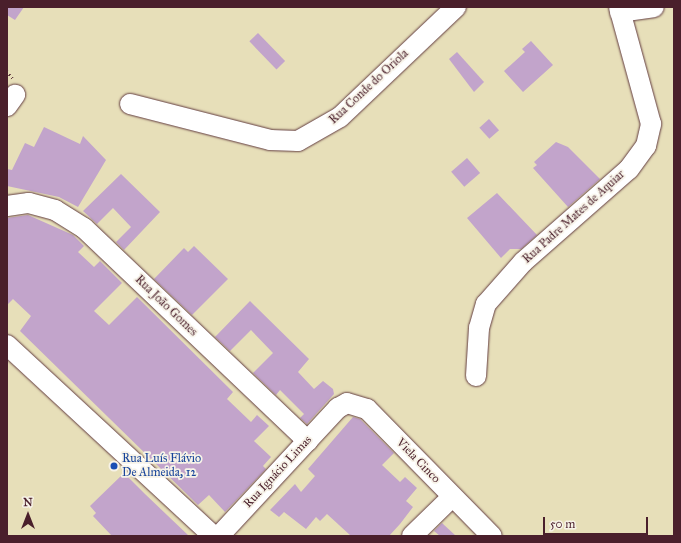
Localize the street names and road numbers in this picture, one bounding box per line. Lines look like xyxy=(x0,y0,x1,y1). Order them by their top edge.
street label: Rua Conde do Oriola xyxy=(326,47,412,127)
street label: Rua Padre Mates de Aquiar xyxy=(520,167,628,267)
street label: Rua João Gomes xyxy=(132,273,200,339)
street label: Rua Ignácio Limas xyxy=(241,433,315,511)
street label: Viela Cinco xyxy=(393,436,443,486)

